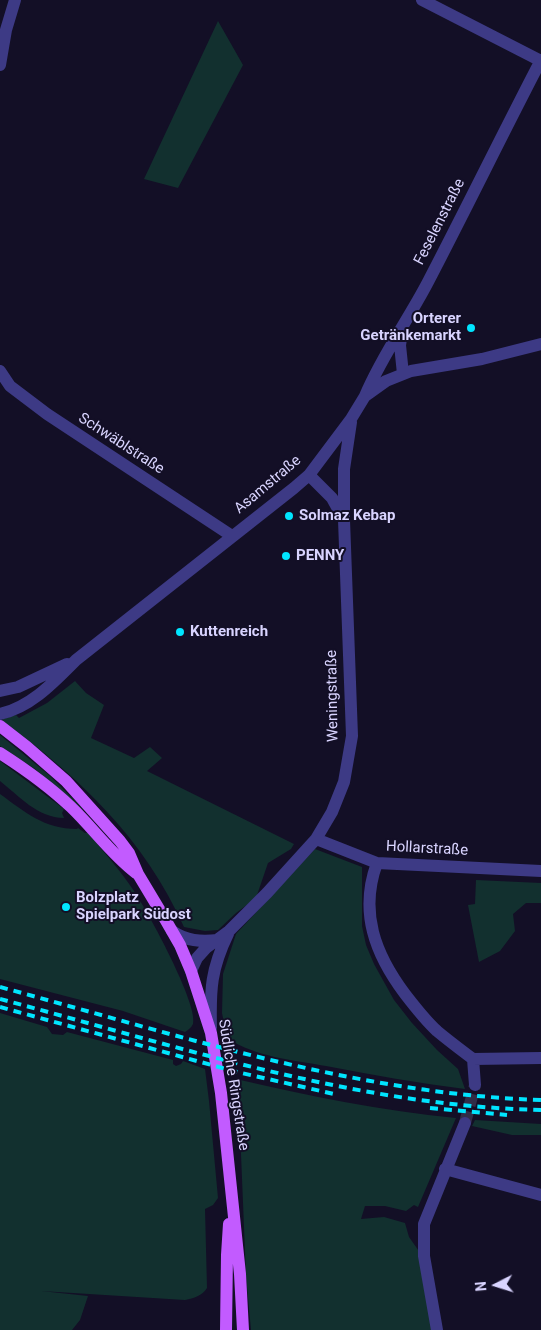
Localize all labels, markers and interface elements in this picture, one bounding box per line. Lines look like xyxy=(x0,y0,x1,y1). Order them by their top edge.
street label: Feselenstraße xyxy=(411,176,469,268)
place label: Orterer Getränkemarkt xyxy=(360,310,461,345)
marker: Orterer Getränkemarkt xyxy=(465,322,477,334)
street label: Schwäblstraße xyxy=(75,409,167,479)
street label: Asamstraße xyxy=(231,452,305,518)
place label: Solmaz Kebap xyxy=(299,507,395,525)
marker: Solmaz Kebap xyxy=(283,510,295,522)
place label: PENNY xyxy=(296,547,344,565)
marker: PENNY xyxy=(280,550,292,562)
place label: Kuttenreich xyxy=(190,623,268,641)
marker: Kuttenreich xyxy=(174,626,186,638)
street label: Weningstraße xyxy=(323,650,343,742)
street label: Hollarstraße xyxy=(385,838,469,860)
place label: Bolzplatz Spielpark Südost xyxy=(76,889,191,924)
marker: Bolzplatz Spielpark Südost xyxy=(60,901,72,913)
street label: Südliche Ringstraße xyxy=(214,1018,252,1152)
north arrow xyxy=(471,1260,521,1310)
text: N xyxy=(473,1281,489,1292)

